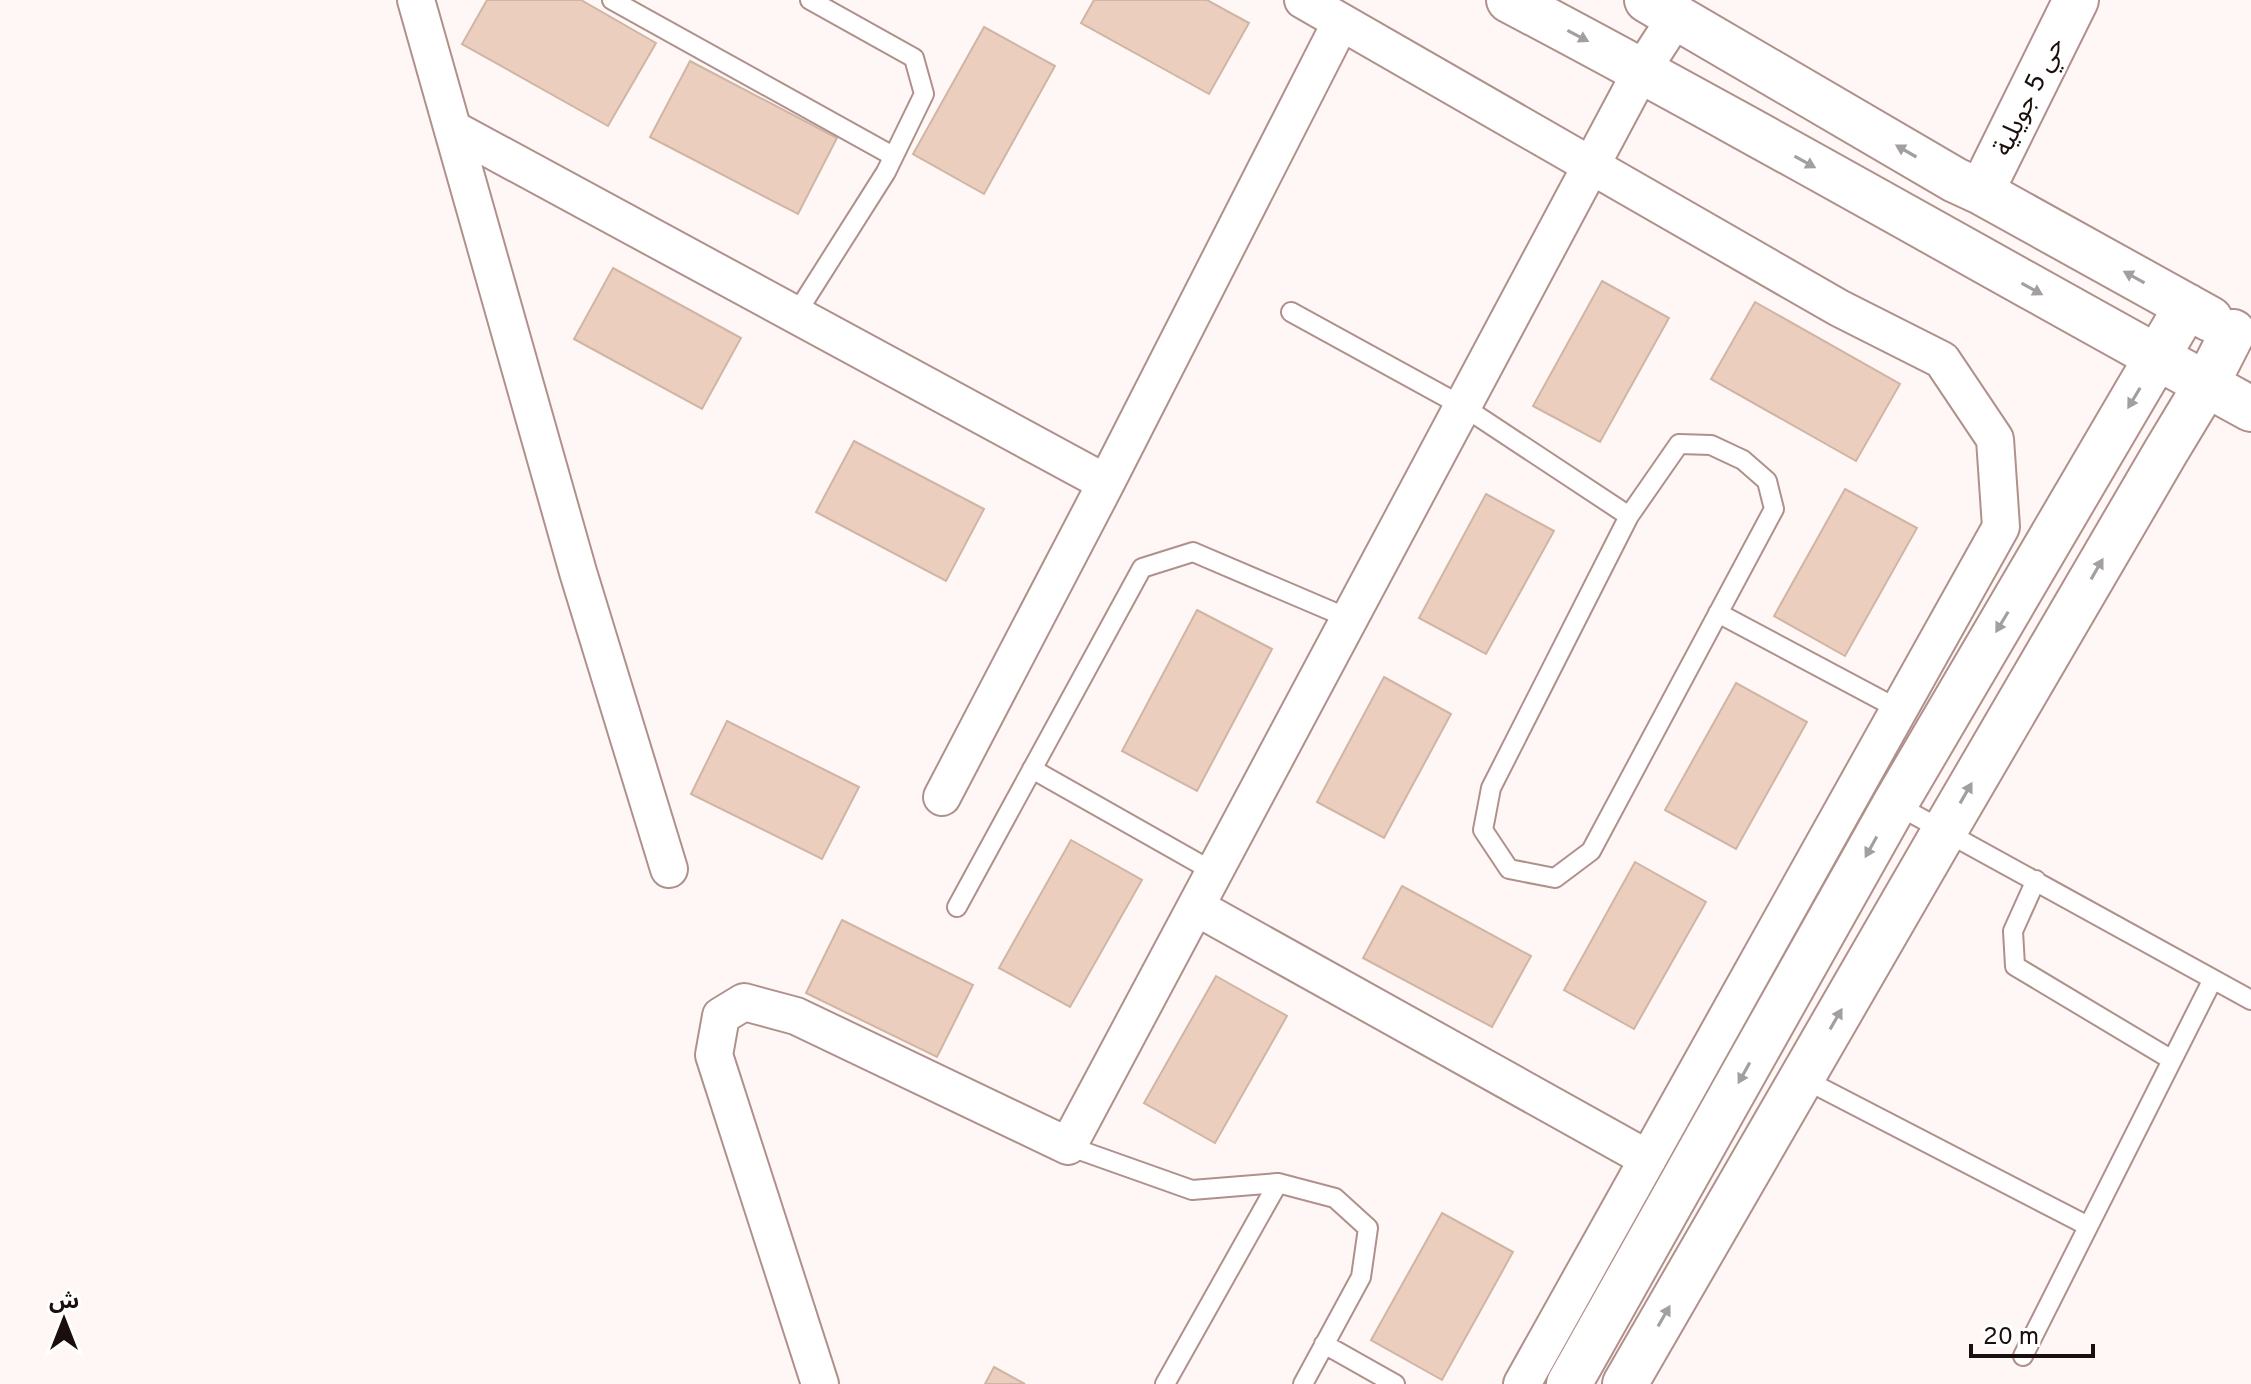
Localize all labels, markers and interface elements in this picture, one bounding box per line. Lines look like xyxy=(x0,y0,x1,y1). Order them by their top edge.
one-way arrow xyxy=(1566,30,1589,43)
street label: حي 5 جويلية xyxy=(1987,32,2074,162)
one-way arrow xyxy=(1895,144,1917,158)
one-way arrow xyxy=(1794,155,1817,169)
one-way arrow xyxy=(2123,270,2145,284)
one-way arrow xyxy=(2021,282,2043,296)
one-way arrow xyxy=(2127,387,2141,409)
one-way arrow xyxy=(2090,558,2104,580)
one-way arrow xyxy=(1995,611,2009,633)
one-way arrow xyxy=(1959,782,1973,804)
one-way arrow xyxy=(1864,835,1878,858)
one-way arrow xyxy=(1829,1007,1843,1030)
one-way arrow xyxy=(1737,1062,1751,1084)
north arrow xyxy=(24,1280,104,1360)
text: ش xyxy=(49,1289,79,1316)
one-way arrow xyxy=(1657,1305,1671,1328)
scale bar xyxy=(1971,1308,2093,1358)
text: 20 m xyxy=(1983,1323,2039,1353)

